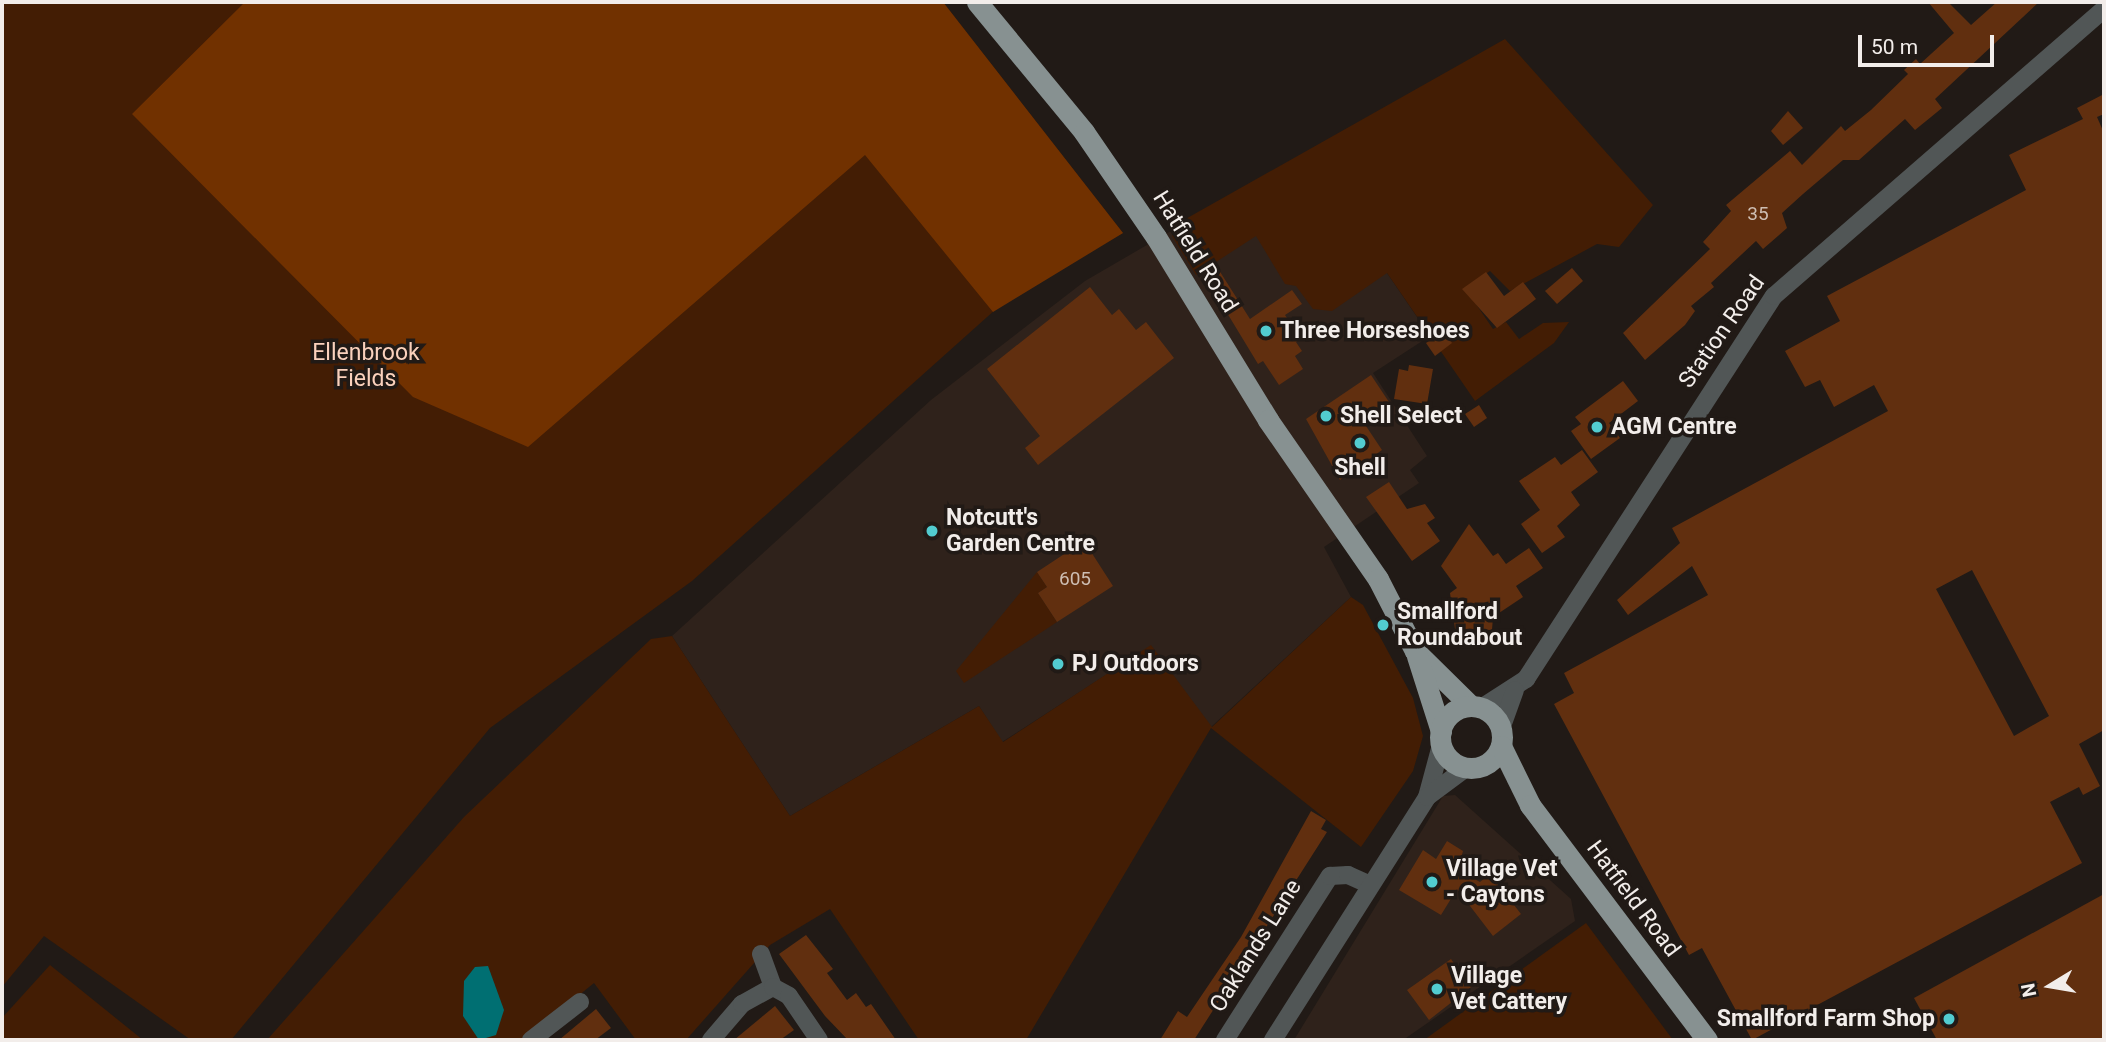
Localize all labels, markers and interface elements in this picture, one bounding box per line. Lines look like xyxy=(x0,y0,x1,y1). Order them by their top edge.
scale bar xyxy=(1861,21,1997,65)
text: 50 m xyxy=(1871,35,1918,59)
street label: Hatfield Road xyxy=(1147,186,1243,318)
house number: 35 xyxy=(1747,203,1769,225)
street label: Station Road xyxy=(1673,270,1771,394)
place label: Three Horseshoes xyxy=(1280,317,1470,345)
marker: Three Horseshoes xyxy=(1258,323,1274,339)
park label: Ellenbrook Fields xyxy=(312,339,420,393)
place label: Shell Select xyxy=(1340,402,1462,430)
marker: Shell Select xyxy=(1318,408,1334,424)
place label: AGM Centre xyxy=(1611,413,1737,441)
marker: AGM Centre xyxy=(1589,419,1605,435)
marker: Shell xyxy=(1352,435,1368,451)
place label: Shell xyxy=(1334,454,1386,482)
place label: Notcutt's Garden Centre xyxy=(946,504,1095,558)
marker: Notcutt's Garden Centre xyxy=(924,523,940,539)
house number: 605 xyxy=(1059,568,1091,590)
place label: Smallford Roundabout xyxy=(1397,598,1522,652)
marker: Smallford Roundabout xyxy=(1375,617,1391,633)
place label: PJ Outdoors xyxy=(1072,650,1199,678)
marker: PJ Outdoors xyxy=(1050,656,1066,672)
street label: Hatfield Road xyxy=(1580,835,1686,963)
place label: Village Vet - Caytons xyxy=(1446,855,1558,909)
marker: Village Vet - Caytons xyxy=(1424,874,1440,890)
street label: Oaklands Lane xyxy=(1204,875,1308,1017)
north arrow xyxy=(2015,951,2085,1021)
place label: Village Vet Cattery xyxy=(1451,962,1567,1016)
marker: Village Vet Cattery xyxy=(1429,981,1445,997)
text: N xyxy=(2016,981,2041,999)
place label: Smallford Farm Shop xyxy=(1717,1005,1935,1033)
marker: Smallford Farm Shop xyxy=(1941,1011,1957,1027)

